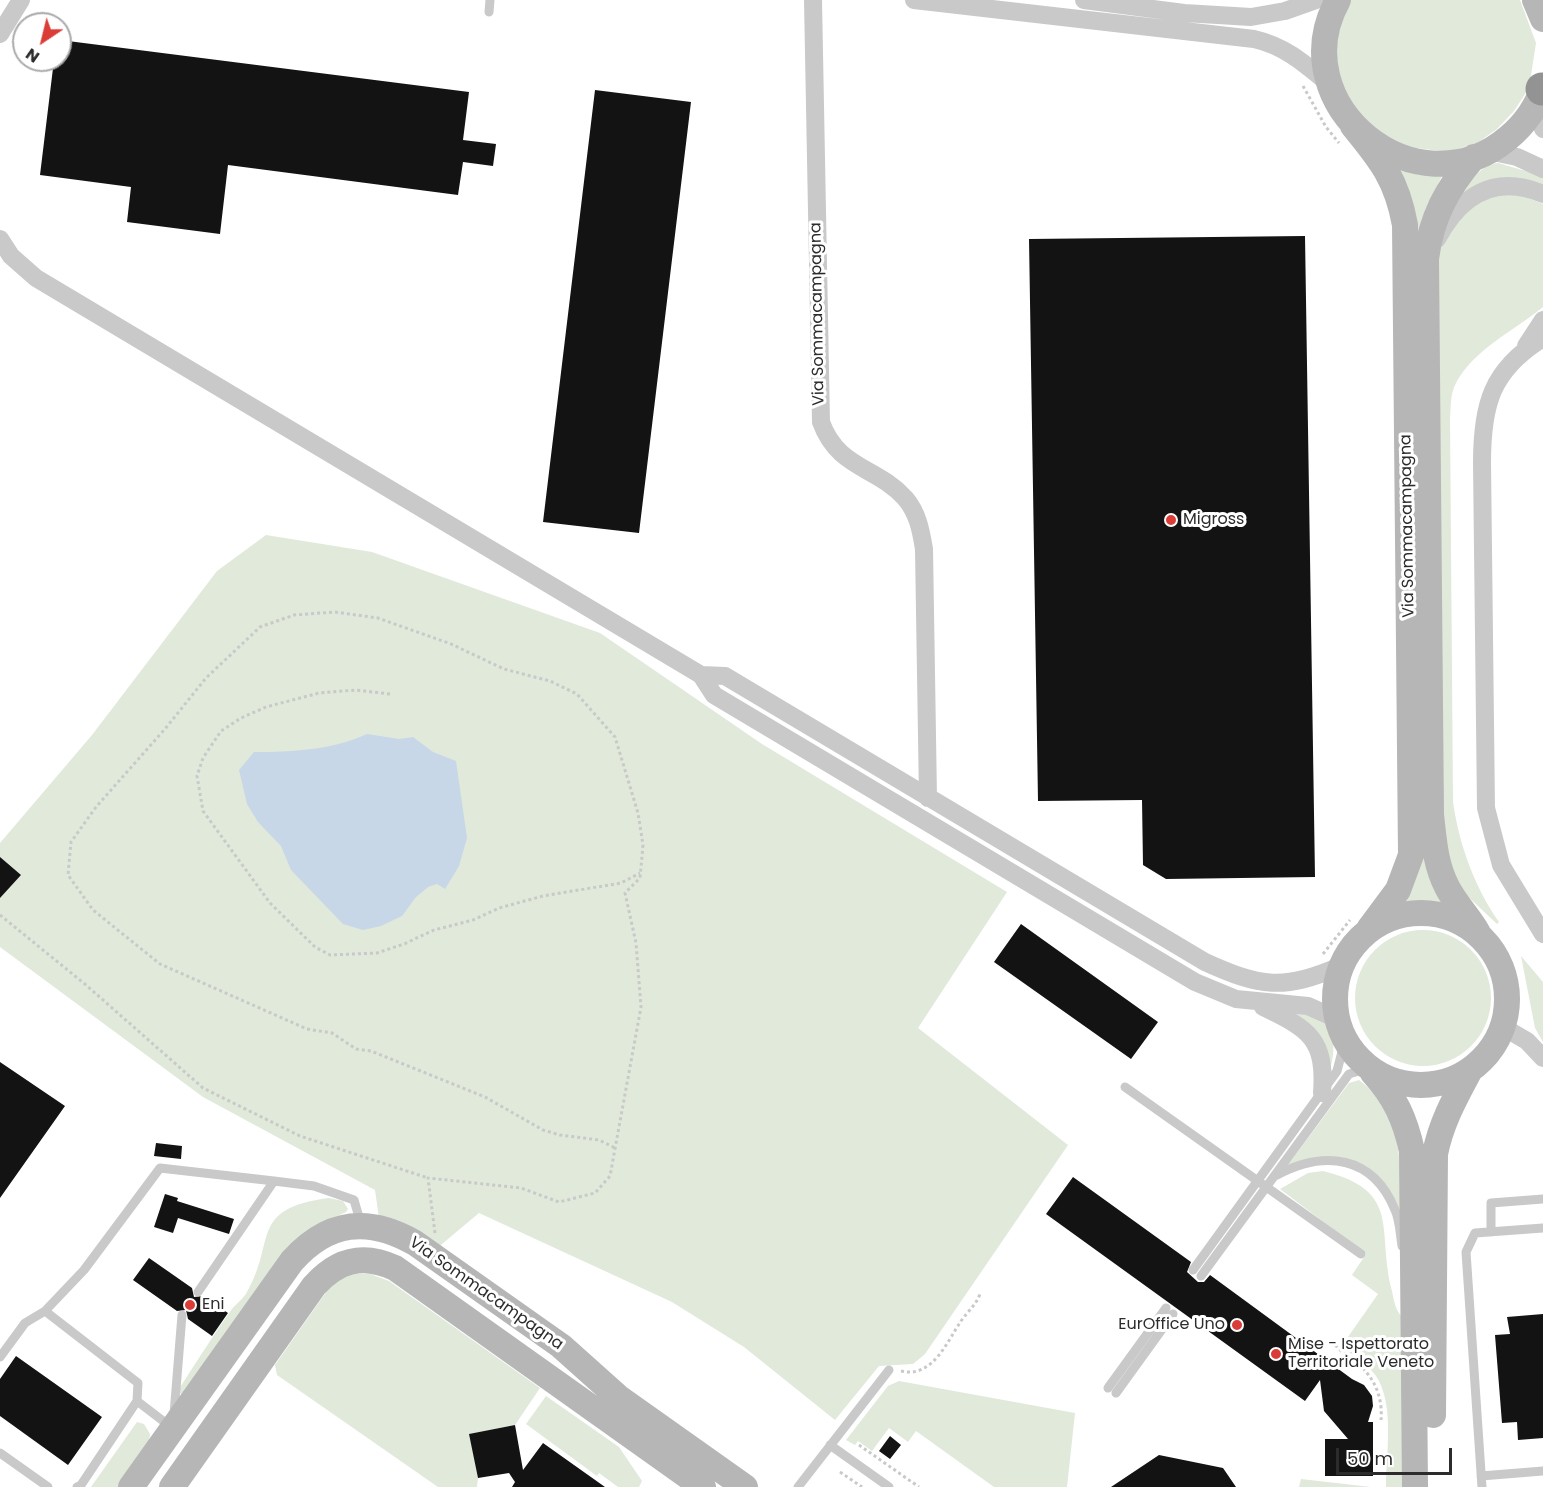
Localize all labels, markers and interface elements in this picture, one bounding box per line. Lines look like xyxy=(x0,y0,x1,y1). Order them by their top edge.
north arrow xyxy=(12,12,72,72)
text: N xyxy=(21,43,44,68)
street label: Via Sommacampagna xyxy=(807,222,829,406)
street label: Via Sommacampagna xyxy=(1397,434,1419,618)
place label: Migross xyxy=(1183,510,1244,530)
marker: Migross xyxy=(1164,513,1178,527)
street label: Via Sommacampagna xyxy=(405,1233,567,1355)
place label: Eni xyxy=(202,1295,224,1315)
marker: Eni xyxy=(183,1298,197,1312)
place label: EurOffice Uno xyxy=(1118,1315,1225,1335)
marker: EurOffice Uno xyxy=(1230,1318,1244,1332)
place label: Mise - Ispettorato Territoriale Veneto xyxy=(1288,1335,1434,1373)
marker: Mise - Ispettorato Territoriale Veneto xyxy=(1269,1347,1283,1361)
scale bar xyxy=(1339,1436,1454,1474)
text: 50 m xyxy=(1347,1446,1393,1471)

